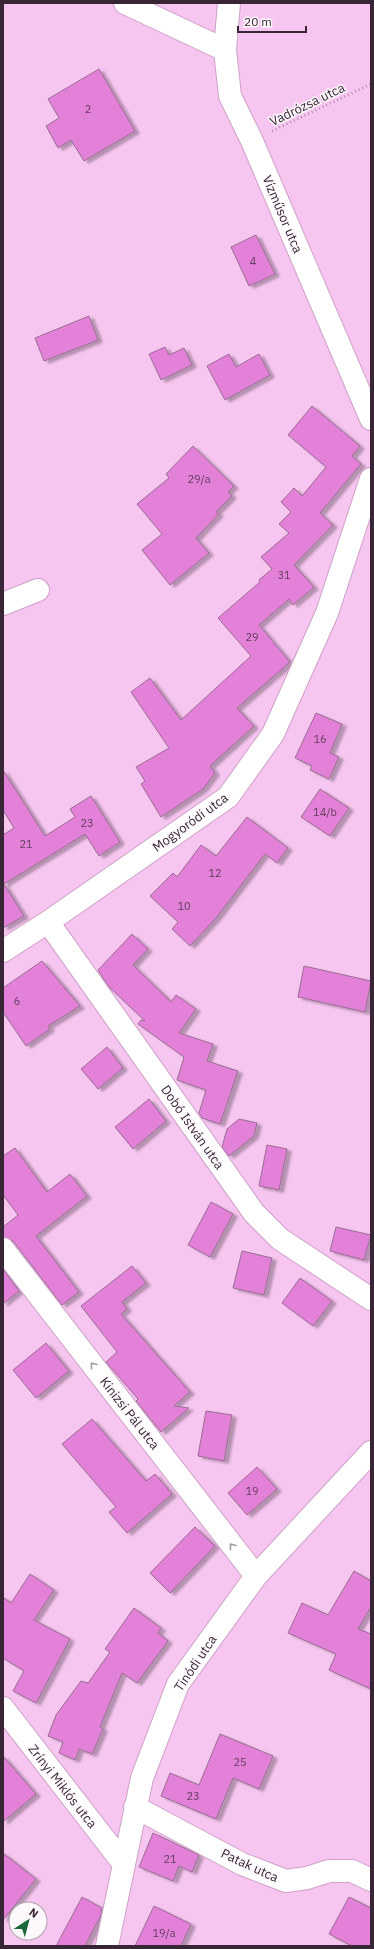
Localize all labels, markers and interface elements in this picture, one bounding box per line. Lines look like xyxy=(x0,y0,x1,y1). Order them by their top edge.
scale bar xyxy=(238,8,306,34)
text: 20 m xyxy=(244,14,272,29)
street label: Vadrózsa utca xyxy=(267,79,348,130)
house number: 2 xyxy=(85,102,91,116)
street label: Vízműsor utca xyxy=(259,173,307,256)
house number: 4 xyxy=(250,254,257,268)
house number: 29/a xyxy=(187,472,211,486)
house number: 31 xyxy=(277,568,291,582)
house number: 29 xyxy=(245,630,259,644)
house number: 16 xyxy=(313,732,327,746)
street label: Mogyoródi utca xyxy=(149,789,232,856)
house number: 14/b xyxy=(313,805,337,819)
house number: 23 xyxy=(80,816,94,830)
house number: 21 xyxy=(19,837,33,851)
house number: 12 xyxy=(208,866,222,880)
house number: 10 xyxy=(177,899,191,913)
house number: 6 xyxy=(14,994,20,1008)
street label: Dobó István utca xyxy=(157,1082,228,1173)
one-way arrow xyxy=(90,1363,97,1370)
street label: Kinizsi Pál utca xyxy=(96,1374,163,1453)
house number: 19 xyxy=(245,1484,259,1498)
one-way arrow xyxy=(230,1543,237,1550)
street label: Tinódi utca xyxy=(170,1632,221,1695)
street label: Zrínyi Miklós utca xyxy=(25,1741,101,1832)
house number: 25 xyxy=(233,1755,247,1769)
house number: 23 xyxy=(186,1789,200,1803)
street label: Patak utca xyxy=(218,1845,281,1886)
house number: 21 xyxy=(163,1852,177,1866)
north arrow xyxy=(8,1901,48,1941)
text: N xyxy=(27,1905,41,1921)
house number: 19/a xyxy=(152,1926,176,1940)

